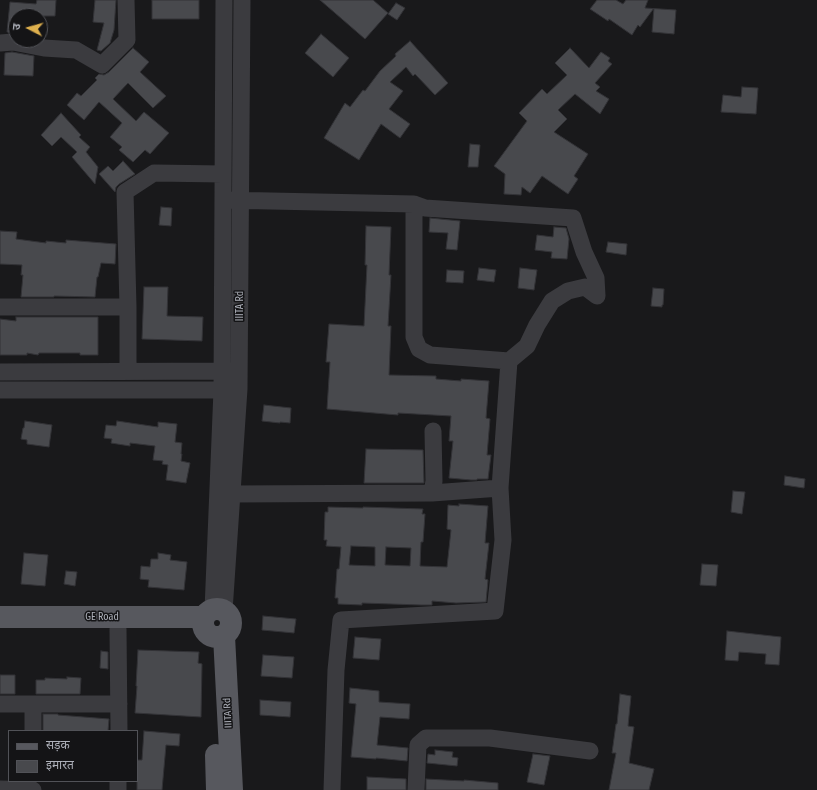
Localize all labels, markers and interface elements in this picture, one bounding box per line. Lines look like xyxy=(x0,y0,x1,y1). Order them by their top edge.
north arrow xyxy=(8,8,48,48)
text: उ xyxy=(10,23,23,31)
street label: IIITA Rd xyxy=(234,291,246,321)
street label: GE Road xyxy=(85,611,119,623)
street label: IIITA Rd xyxy=(221,698,235,728)
legend xyxy=(8,730,138,782)
text: सड़क xyxy=(46,738,70,752)
text: इमारत xyxy=(46,758,74,772)

